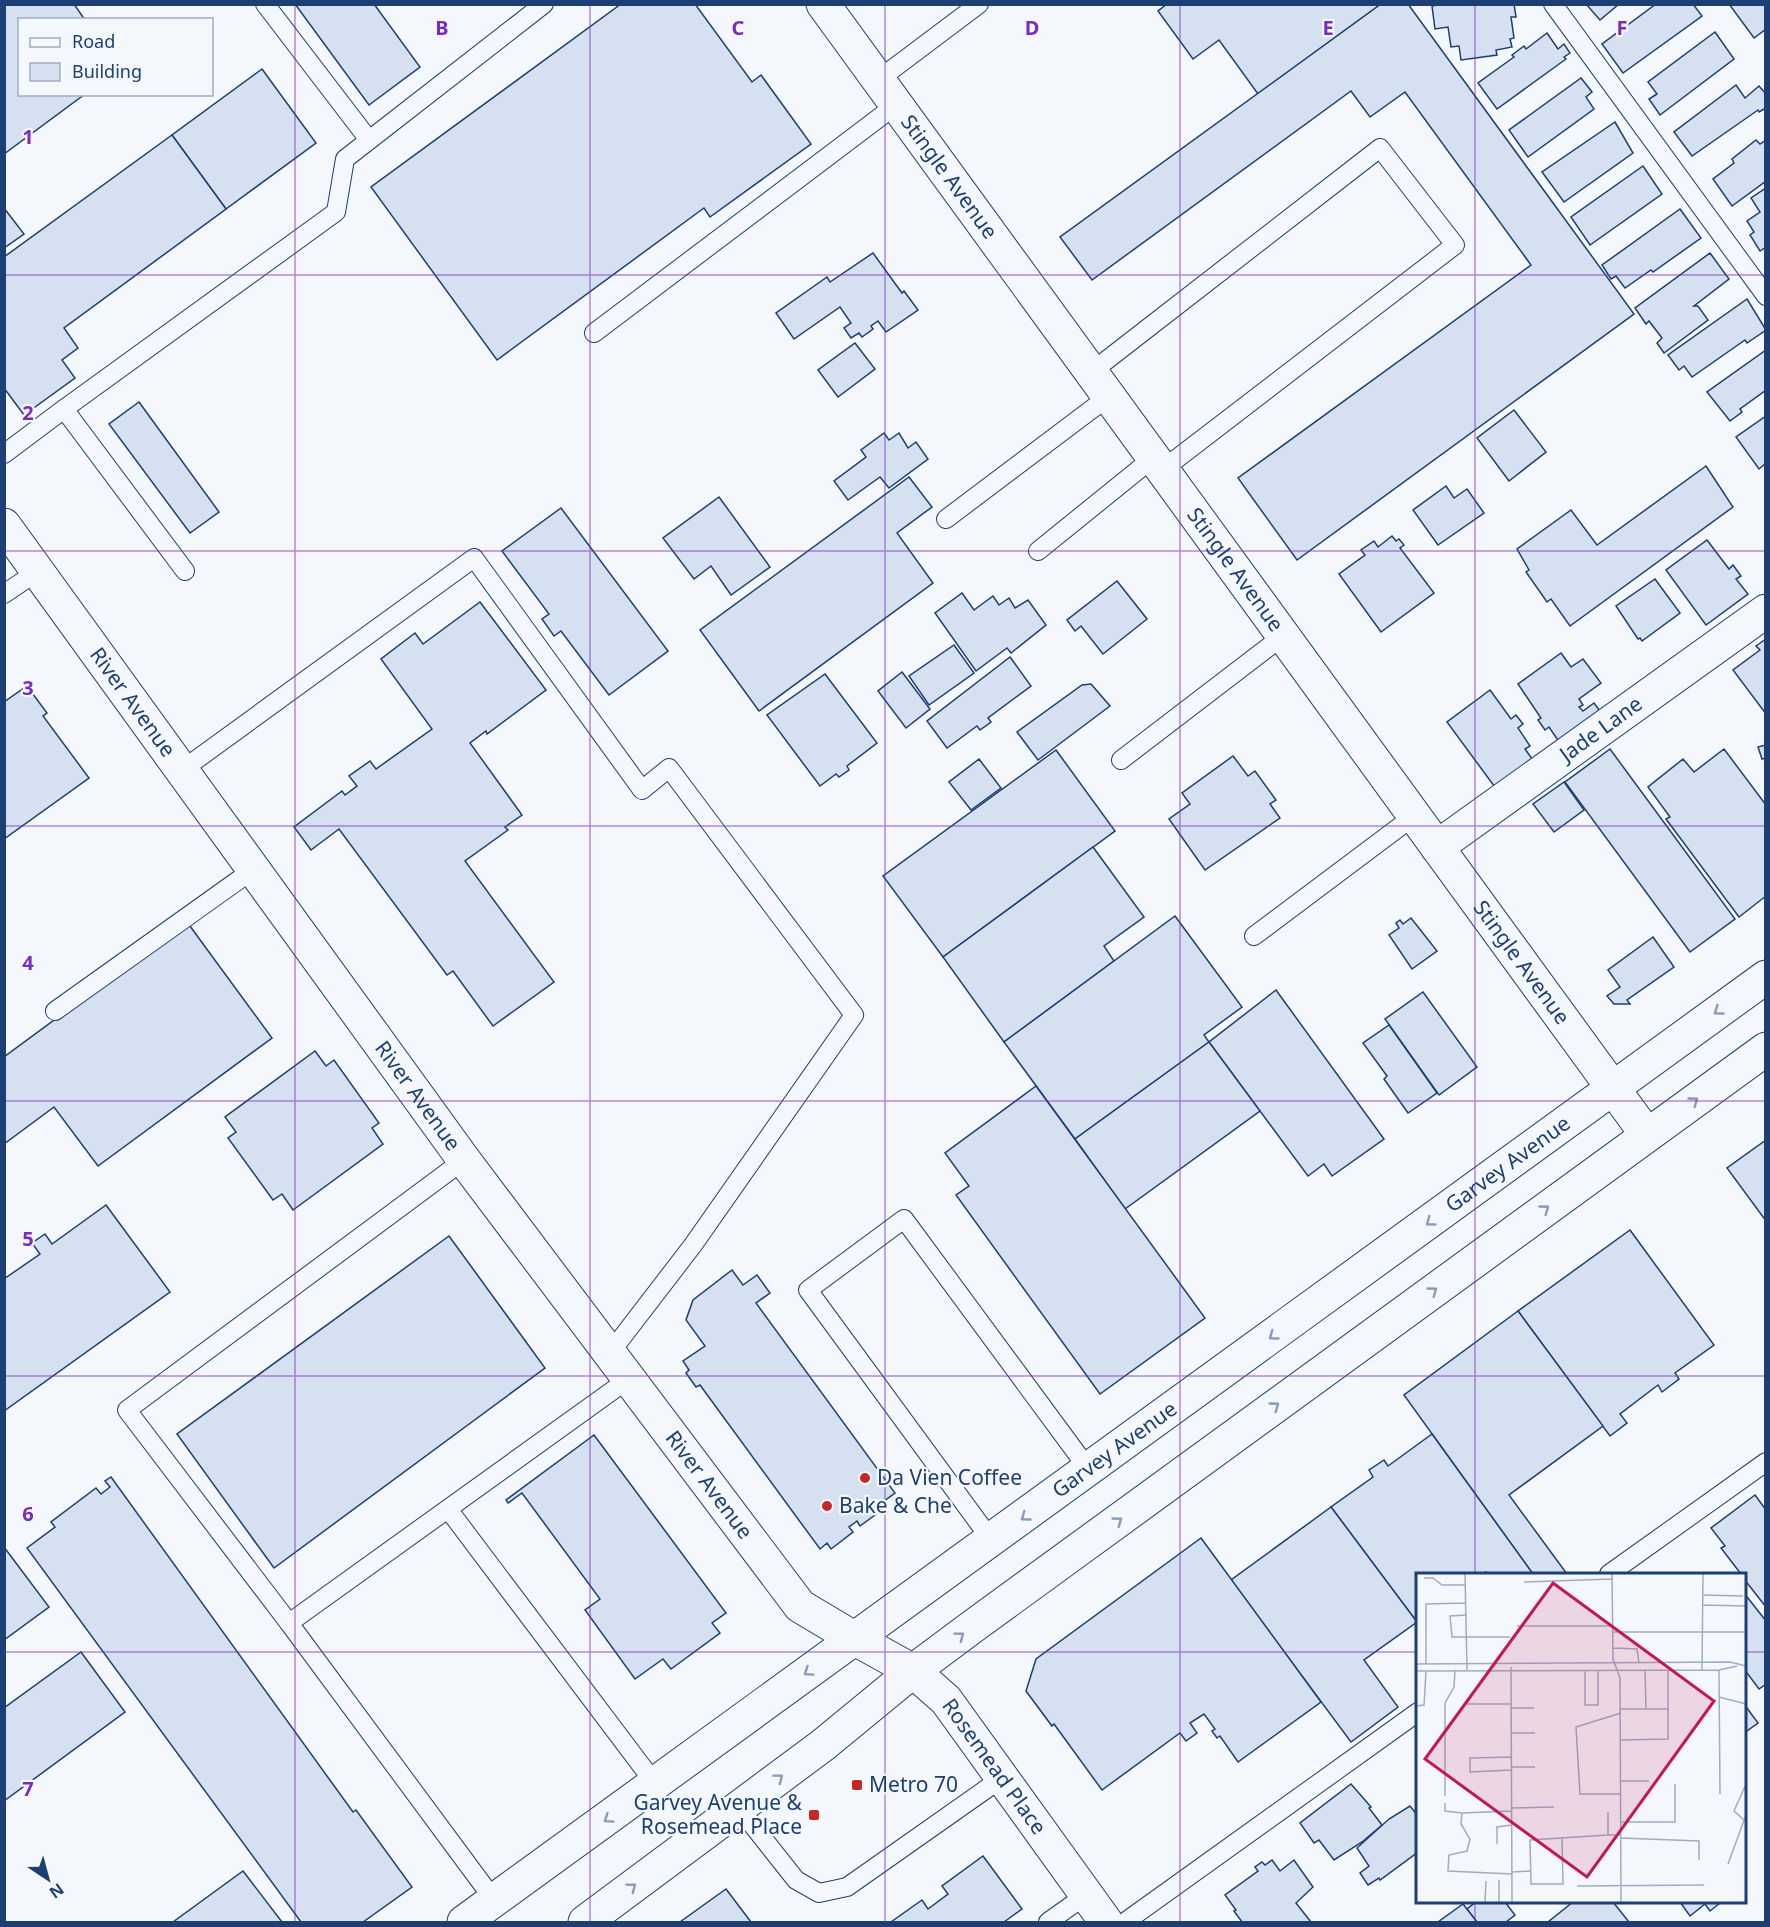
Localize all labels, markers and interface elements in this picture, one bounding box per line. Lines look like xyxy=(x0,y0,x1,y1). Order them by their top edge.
text: B xyxy=(435,14,449,41)
text: C xyxy=(732,14,745,41)
text: D xyxy=(1025,14,1039,41)
text: E xyxy=(1322,14,1334,41)
text: F xyxy=(1617,14,1627,41)
legend xyxy=(18,18,213,96)
text: Road xyxy=(72,29,115,53)
text: Building xyxy=(72,59,142,83)
street label: Stingle Avenue xyxy=(895,109,1004,244)
text: 1 xyxy=(22,123,34,150)
text: 2 xyxy=(22,399,34,426)
street label: Stingle Avenue xyxy=(1181,502,1291,637)
street label: River Avenue xyxy=(84,641,182,762)
text: 3 xyxy=(22,674,34,701)
street label: Jade Lane xyxy=(1552,689,1647,769)
street label: Stingle Avenue xyxy=(1468,894,1577,1030)
text: 4 xyxy=(22,949,34,976)
one-way arrow xyxy=(1714,1004,1725,1015)
street label: River Avenue xyxy=(369,1035,468,1156)
one-way arrow xyxy=(1688,1097,1699,1108)
street label: Garvey Avenue xyxy=(1439,1109,1575,1218)
one-way arrow xyxy=(1539,1205,1550,1216)
one-way arrow xyxy=(1426,1215,1437,1226)
text: 5 xyxy=(22,1225,34,1252)
one-way arrow xyxy=(1426,1287,1437,1298)
one-way arrow xyxy=(1268,1329,1279,1340)
street label: Garvey Avenue xyxy=(1046,1394,1182,1504)
one-way arrow xyxy=(1269,1402,1280,1413)
street label: River Avenue xyxy=(660,1424,760,1544)
place label: Da Vien Coffee xyxy=(877,1463,1022,1491)
marker: Da Vien Coffee xyxy=(858,1471,872,1485)
place label: Bake & Che xyxy=(839,1491,952,1519)
marker: Bake & Che xyxy=(820,1499,834,1513)
text: 6 xyxy=(22,1500,34,1527)
one-way arrow xyxy=(1020,1510,1031,1521)
one-way arrow xyxy=(1111,1517,1122,1528)
inset map xyxy=(1416,1573,1746,1903)
one-way arrow xyxy=(954,1632,965,1643)
one-way arrow xyxy=(804,1665,815,1676)
street label: Rosemead Place xyxy=(936,1692,1053,1840)
place label: Metro 70 xyxy=(869,1770,958,1798)
one-way arrow xyxy=(773,1774,784,1785)
text: 7 xyxy=(22,1775,34,1802)
marker: Metro 70 xyxy=(850,1778,864,1792)
place label: Garvey Avenue & Rosemead Place xyxy=(633,1788,803,1840)
marker: Garvey Avenue & Rosemead Place xyxy=(807,1808,821,1822)
one-way arrow xyxy=(604,1812,615,1823)
north arrow xyxy=(18,1849,78,1909)
text: N xyxy=(45,1878,69,1904)
one-way arrow xyxy=(626,1884,637,1895)

